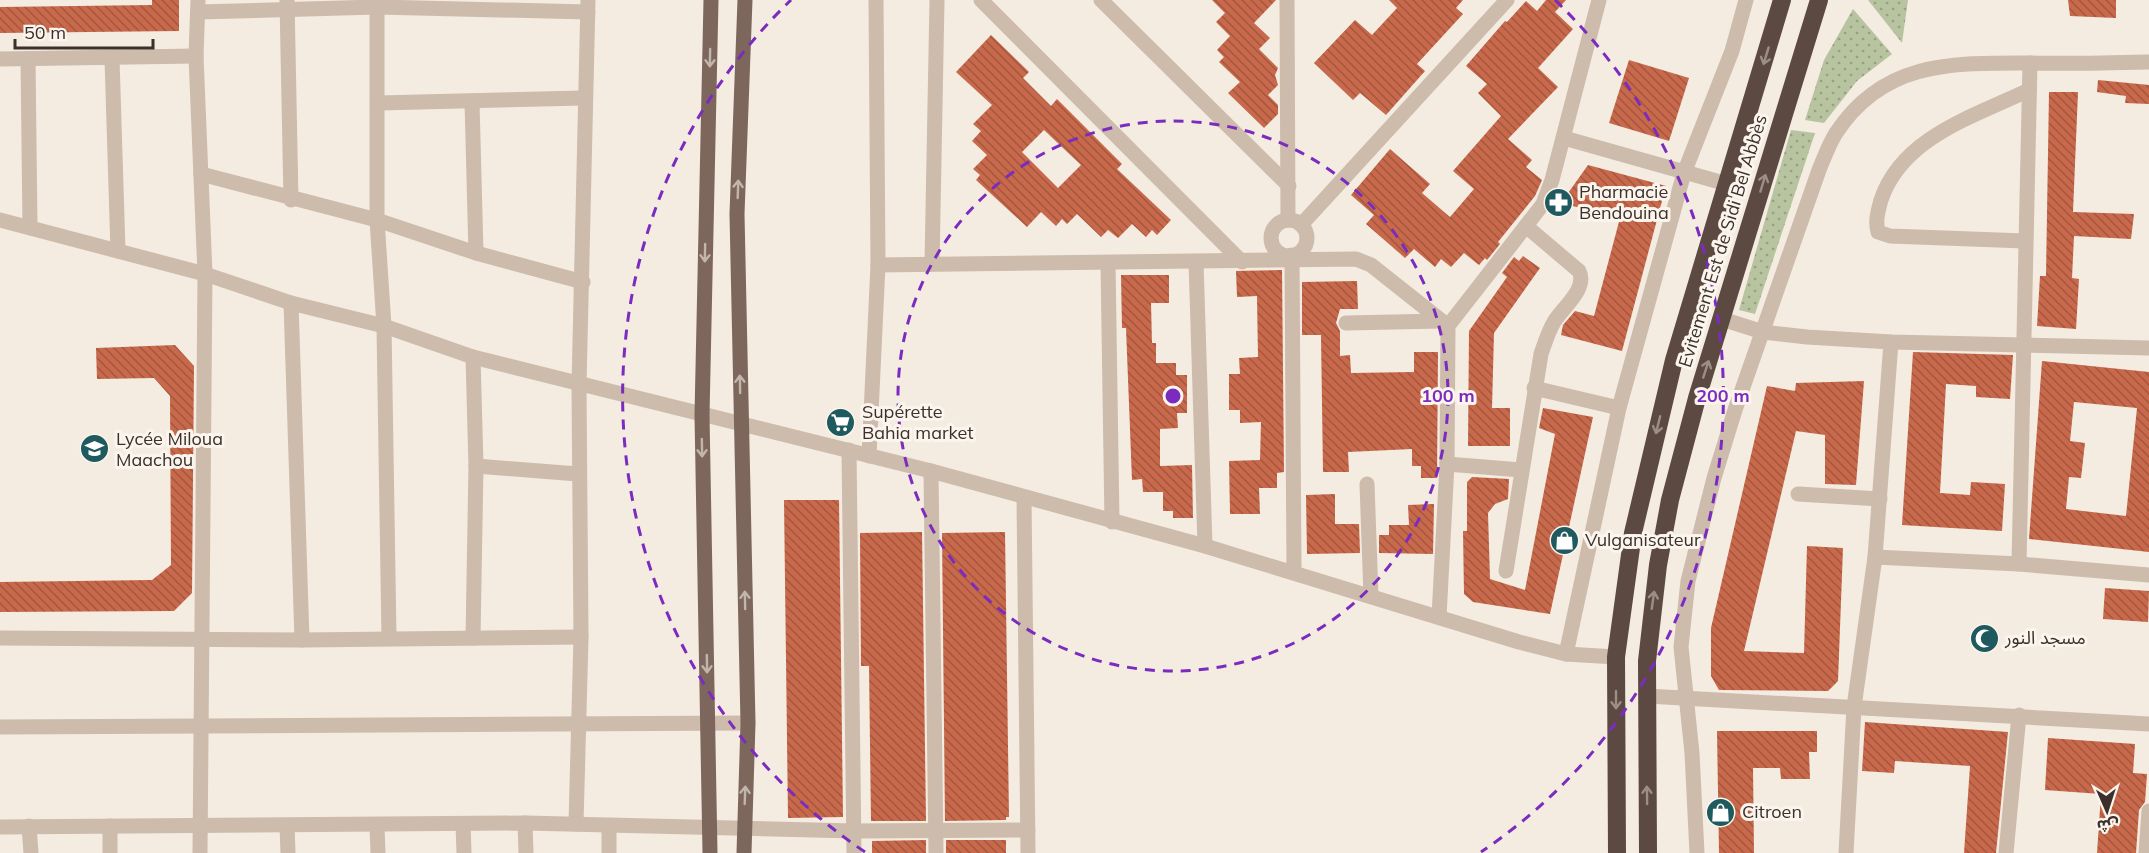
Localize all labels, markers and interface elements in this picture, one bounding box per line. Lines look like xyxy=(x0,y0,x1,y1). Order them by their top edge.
scale bar xyxy=(15,12,153,50)
text: 50 m xyxy=(24,21,66,44)
one-way arrow xyxy=(1760,46,1771,65)
one-way arrow xyxy=(704,48,716,68)
street label: Evitement Est de Sidi Bel Abbès xyxy=(1673,112,1772,370)
one-way arrow xyxy=(1758,174,1769,193)
one-way arrow xyxy=(733,179,744,199)
place label: Pharmacie Bendouina xyxy=(1579,180,1669,224)
pharmacy icon: Pharmacie Bendouina xyxy=(1542,186,1574,218)
one-way arrow xyxy=(700,243,711,263)
one-way arrow xyxy=(1701,360,1712,379)
one-way arrow xyxy=(734,374,745,394)
text: 100 m xyxy=(1421,384,1475,407)
text: 200 m xyxy=(1696,384,1750,407)
centre of rings xyxy=(1163,386,1183,406)
place label: Supérette Bahia market xyxy=(862,400,974,444)
supermarket icon: Supérette Bahia market xyxy=(825,406,857,438)
one-way arrow xyxy=(1652,415,1663,434)
place label: Lycée Miloua Maachou xyxy=(116,427,223,471)
school or university icon: Lycée Miloua Maachou xyxy=(79,433,111,465)
one-way arrow xyxy=(697,438,708,458)
shop icon: Vulganisateur xyxy=(1548,524,1580,556)
place label: Vulganisateur xyxy=(1585,528,1701,551)
one-way arrow xyxy=(739,590,751,610)
one-way arrow xyxy=(1648,590,1659,610)
mosque icon: مسجد النور xyxy=(1968,622,2000,654)
place label: مسجد النور xyxy=(2004,626,2086,649)
one-way arrow xyxy=(701,654,713,674)
one-way arrow xyxy=(1611,689,1622,709)
north arrow xyxy=(2077,781,2137,841)
one-way arrow xyxy=(740,785,751,805)
one-way arrow xyxy=(1641,785,1653,805)
shop icon: Citroen xyxy=(1705,796,1737,828)
place label: Citroen xyxy=(1742,800,1802,823)
text: ش xyxy=(2096,815,2119,837)

